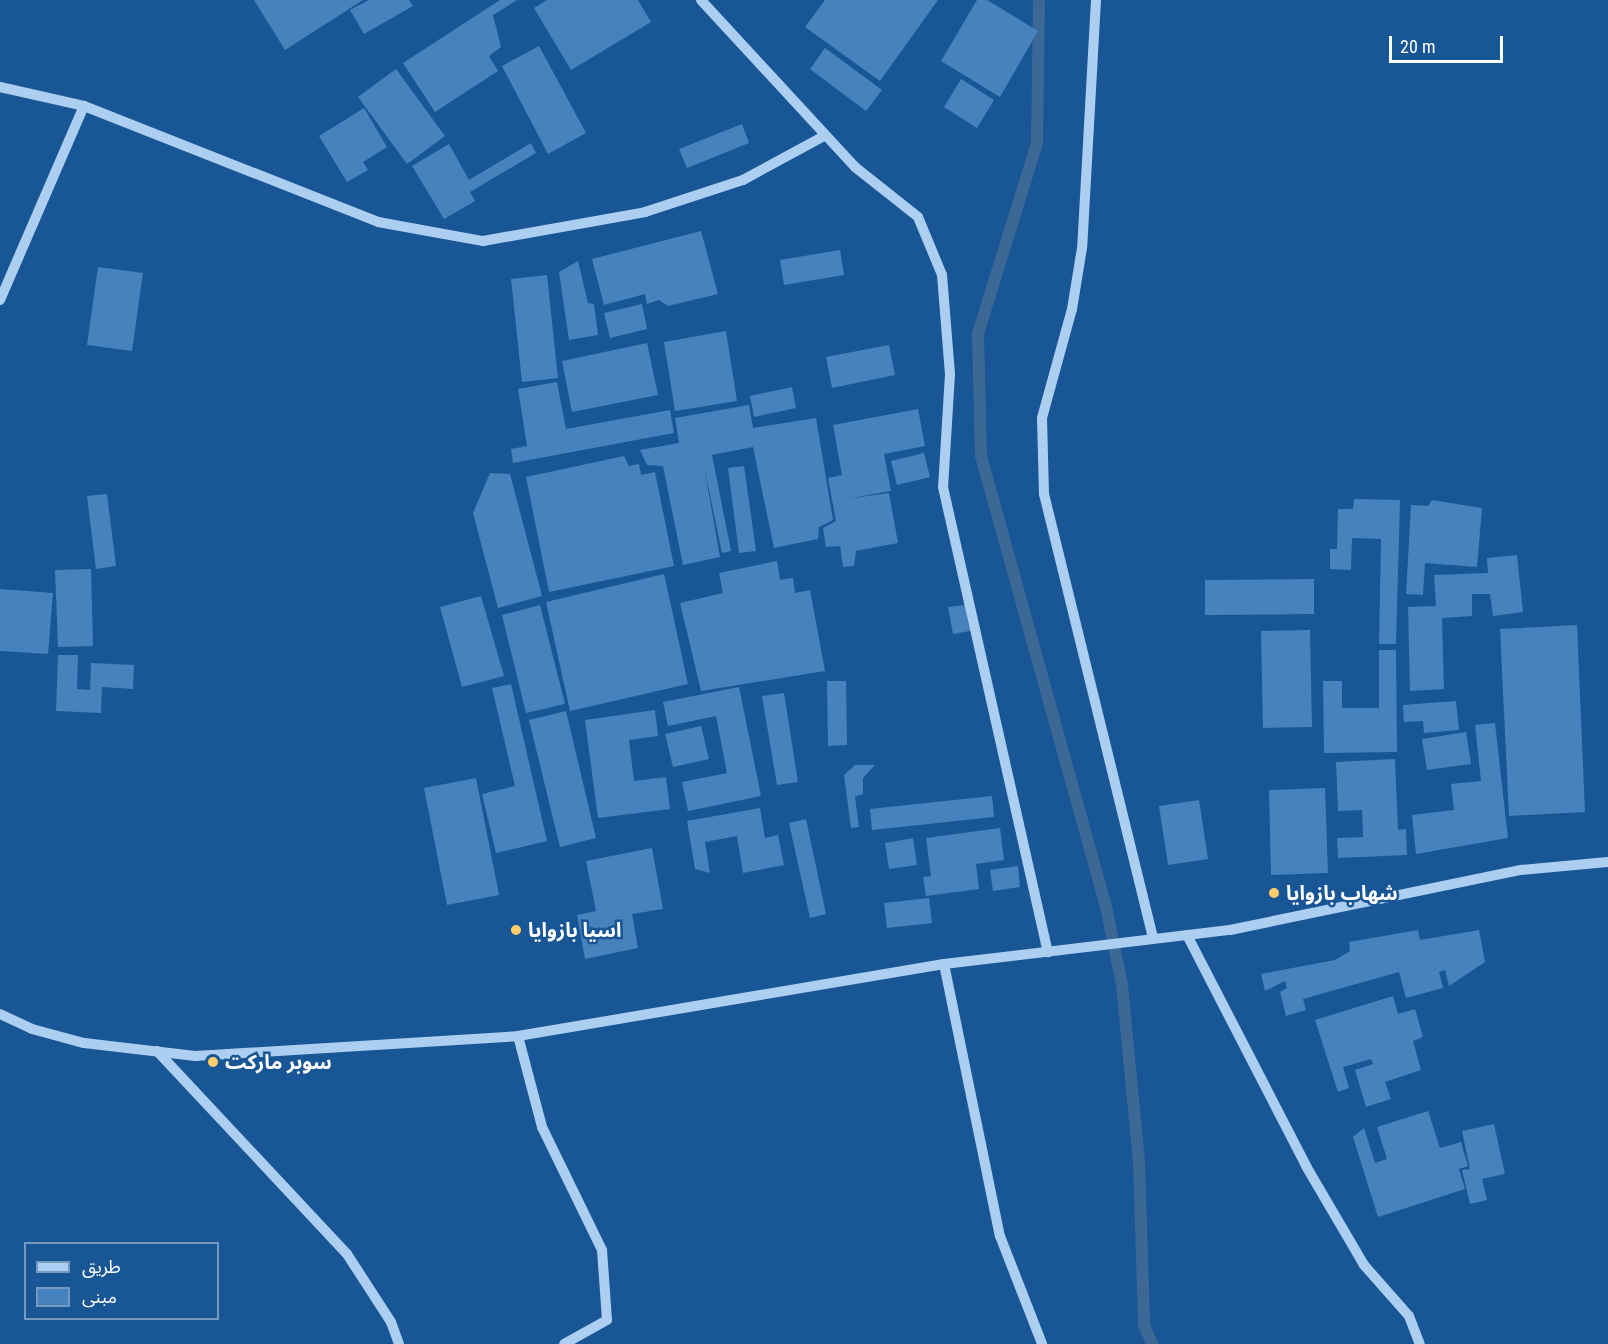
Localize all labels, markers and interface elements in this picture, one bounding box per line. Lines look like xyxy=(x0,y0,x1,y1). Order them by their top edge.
scale bar xyxy=(1392,24,1506,62)
text: 20 m xyxy=(1400,36,1435,57)
place label: شهاب بازوايا xyxy=(1286,881,1398,905)
marker: شهاب بازوايا xyxy=(1267,886,1281,900)
place label: اسيا بازوايا xyxy=(528,918,621,942)
marker: اسيا بازوايا xyxy=(509,923,523,937)
place label: سوبر ماركت xyxy=(225,1050,332,1074)
marker: سوبر ماركت xyxy=(206,1055,220,1069)
legend xyxy=(24,1242,219,1320)
text: طريق xyxy=(82,1256,121,1277)
text: مبنى xyxy=(82,1286,117,1307)

